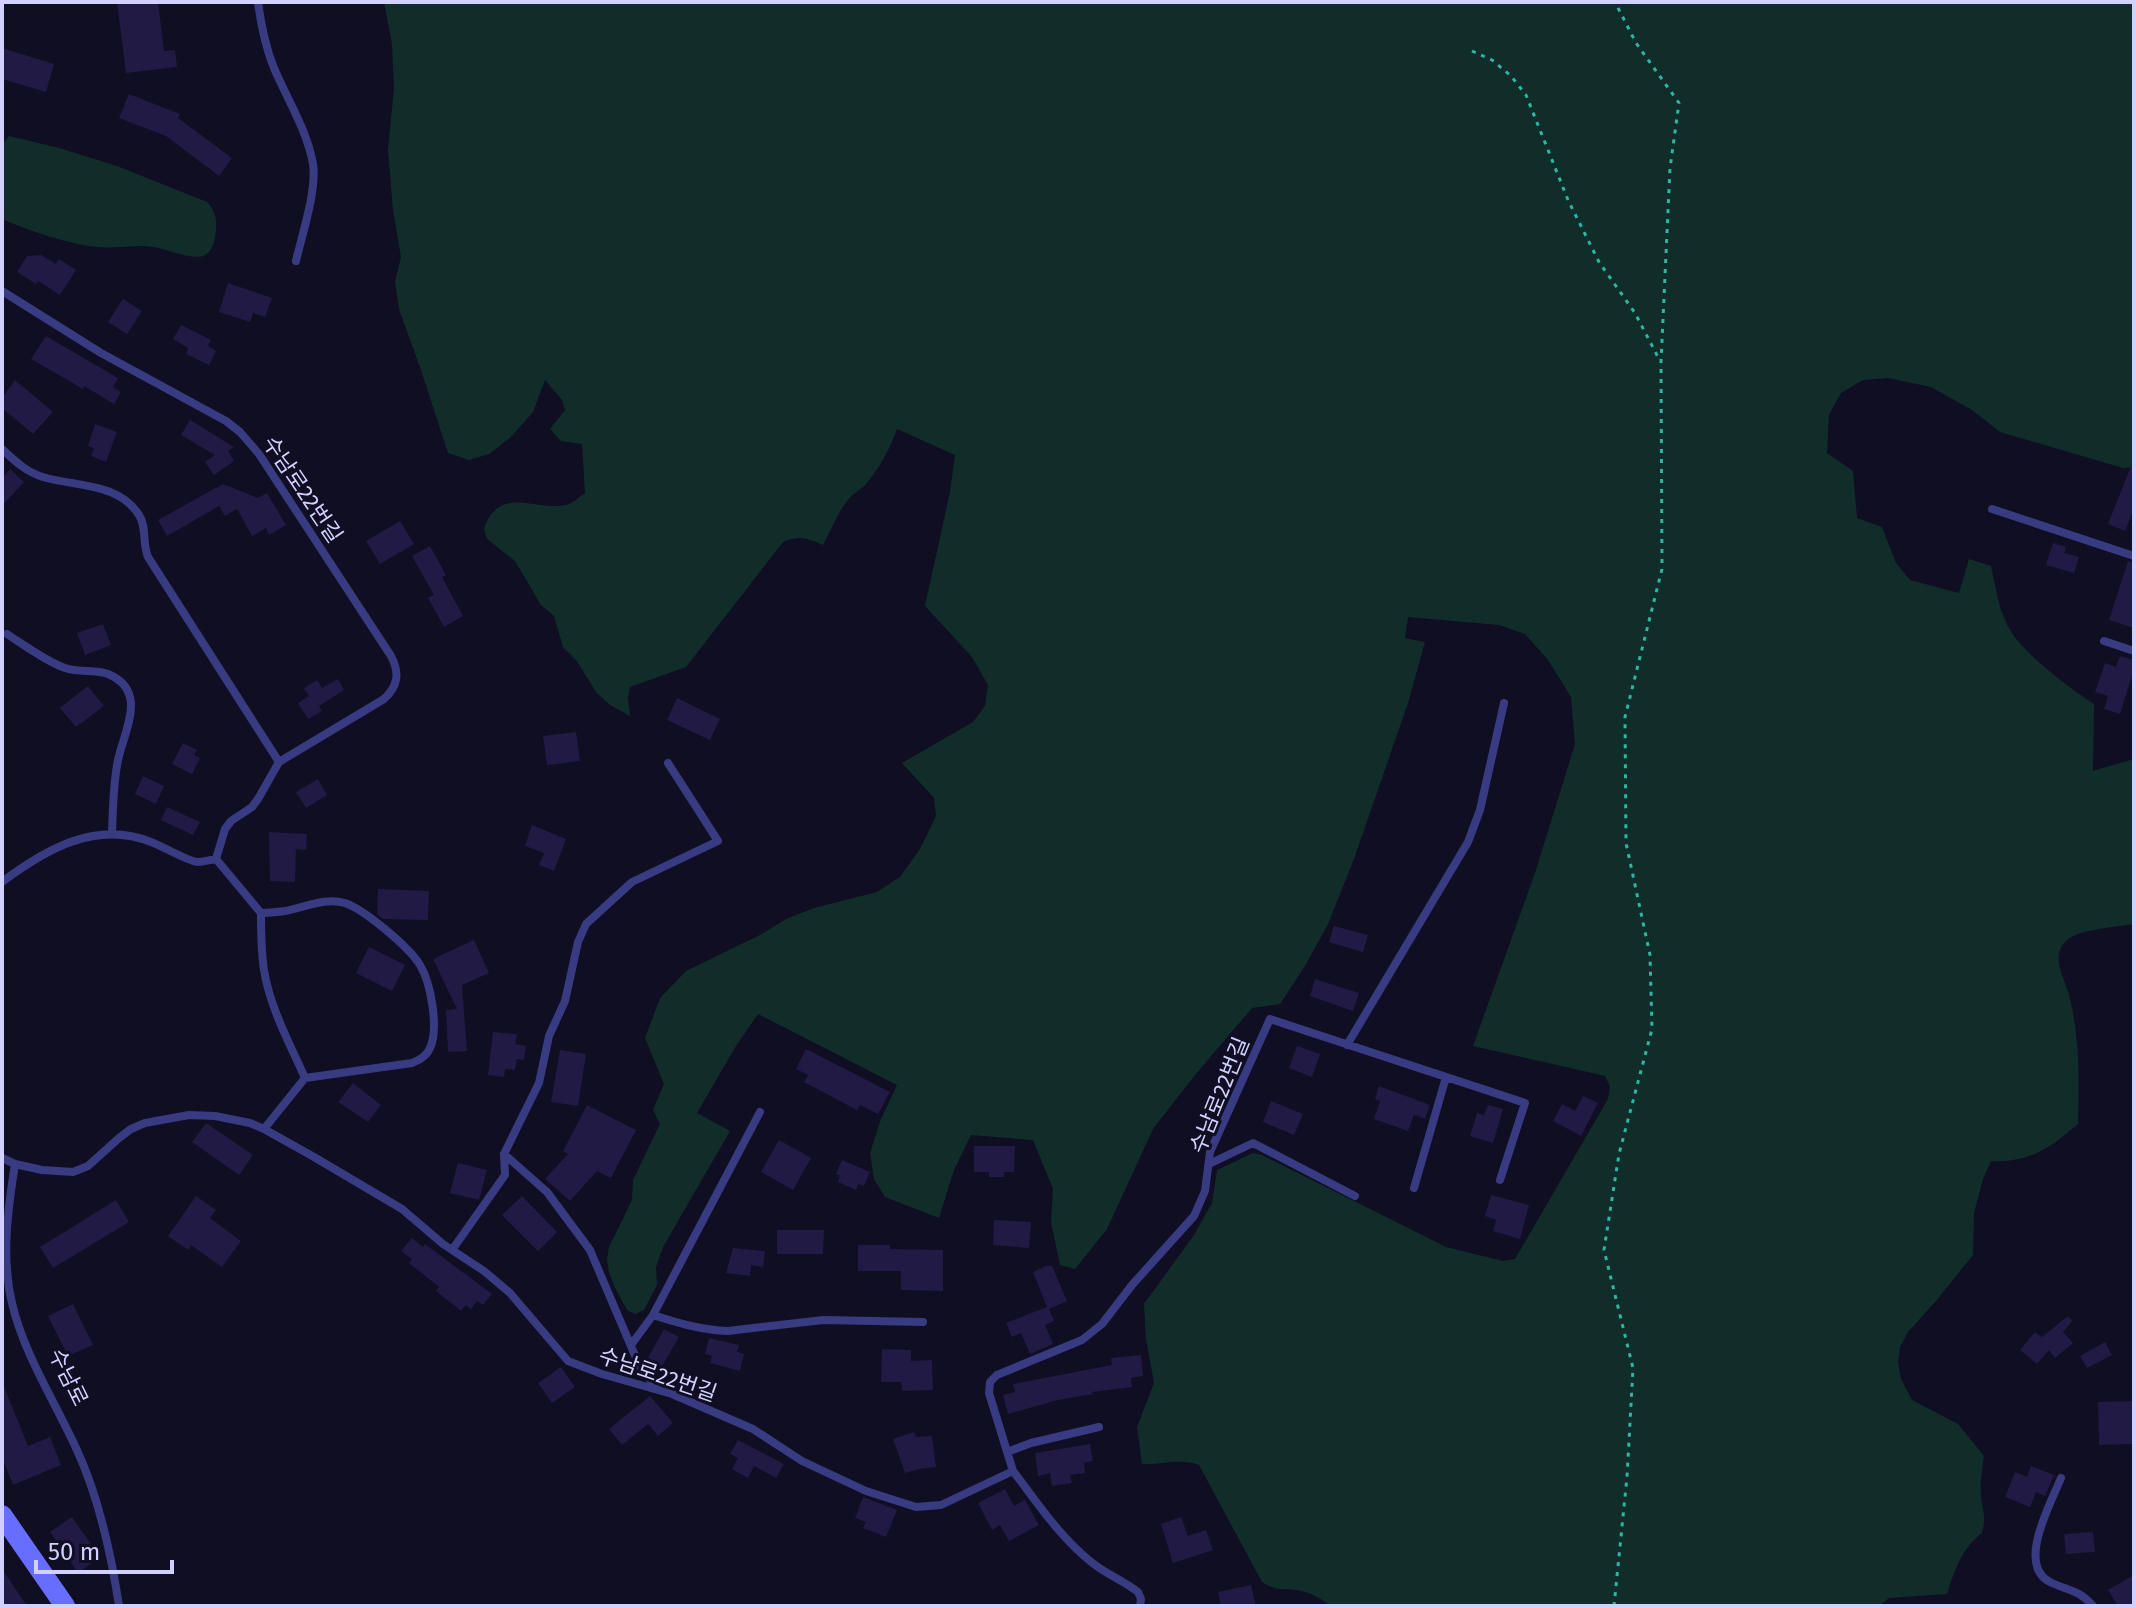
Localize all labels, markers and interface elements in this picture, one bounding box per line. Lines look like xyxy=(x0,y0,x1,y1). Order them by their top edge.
street label: 수남로22번길 xyxy=(257,431,348,548)
street label: 수남로22번길 xyxy=(1184,1033,1255,1157)
street label: 수남로22번길 xyxy=(595,1342,720,1407)
street label: 수남로 xyxy=(43,1344,94,1410)
scale bar xyxy=(36,1524,172,1574)
text: 50 m xyxy=(48,1538,100,1566)

